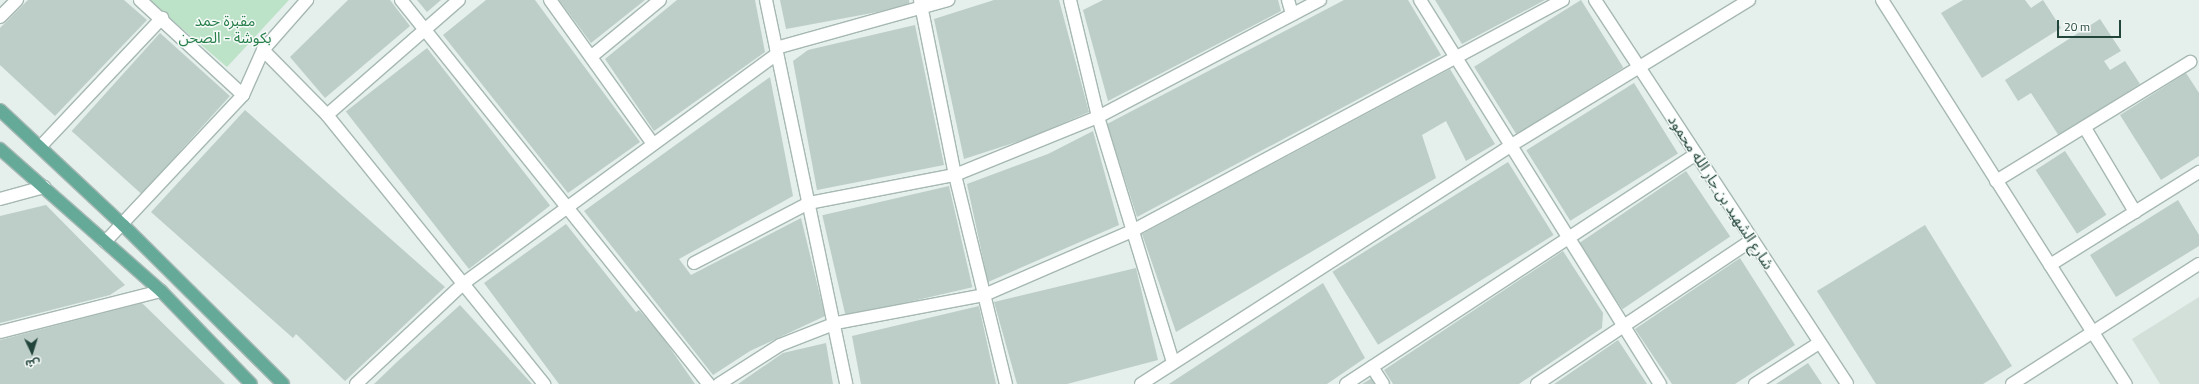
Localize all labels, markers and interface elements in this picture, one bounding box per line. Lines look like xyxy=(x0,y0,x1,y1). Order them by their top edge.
park label: مقبرة حمد بكوشة - الصحن xyxy=(178,11,272,46)
scale bar xyxy=(2059,12,2123,38)
text: 20 m xyxy=(2064,17,2090,36)
street label: شارع الشهيد بن جار الله محمود xyxy=(1664,111,1778,273)
north arrow xyxy=(12,332,52,372)
text: ش xyxy=(25,355,41,372)

